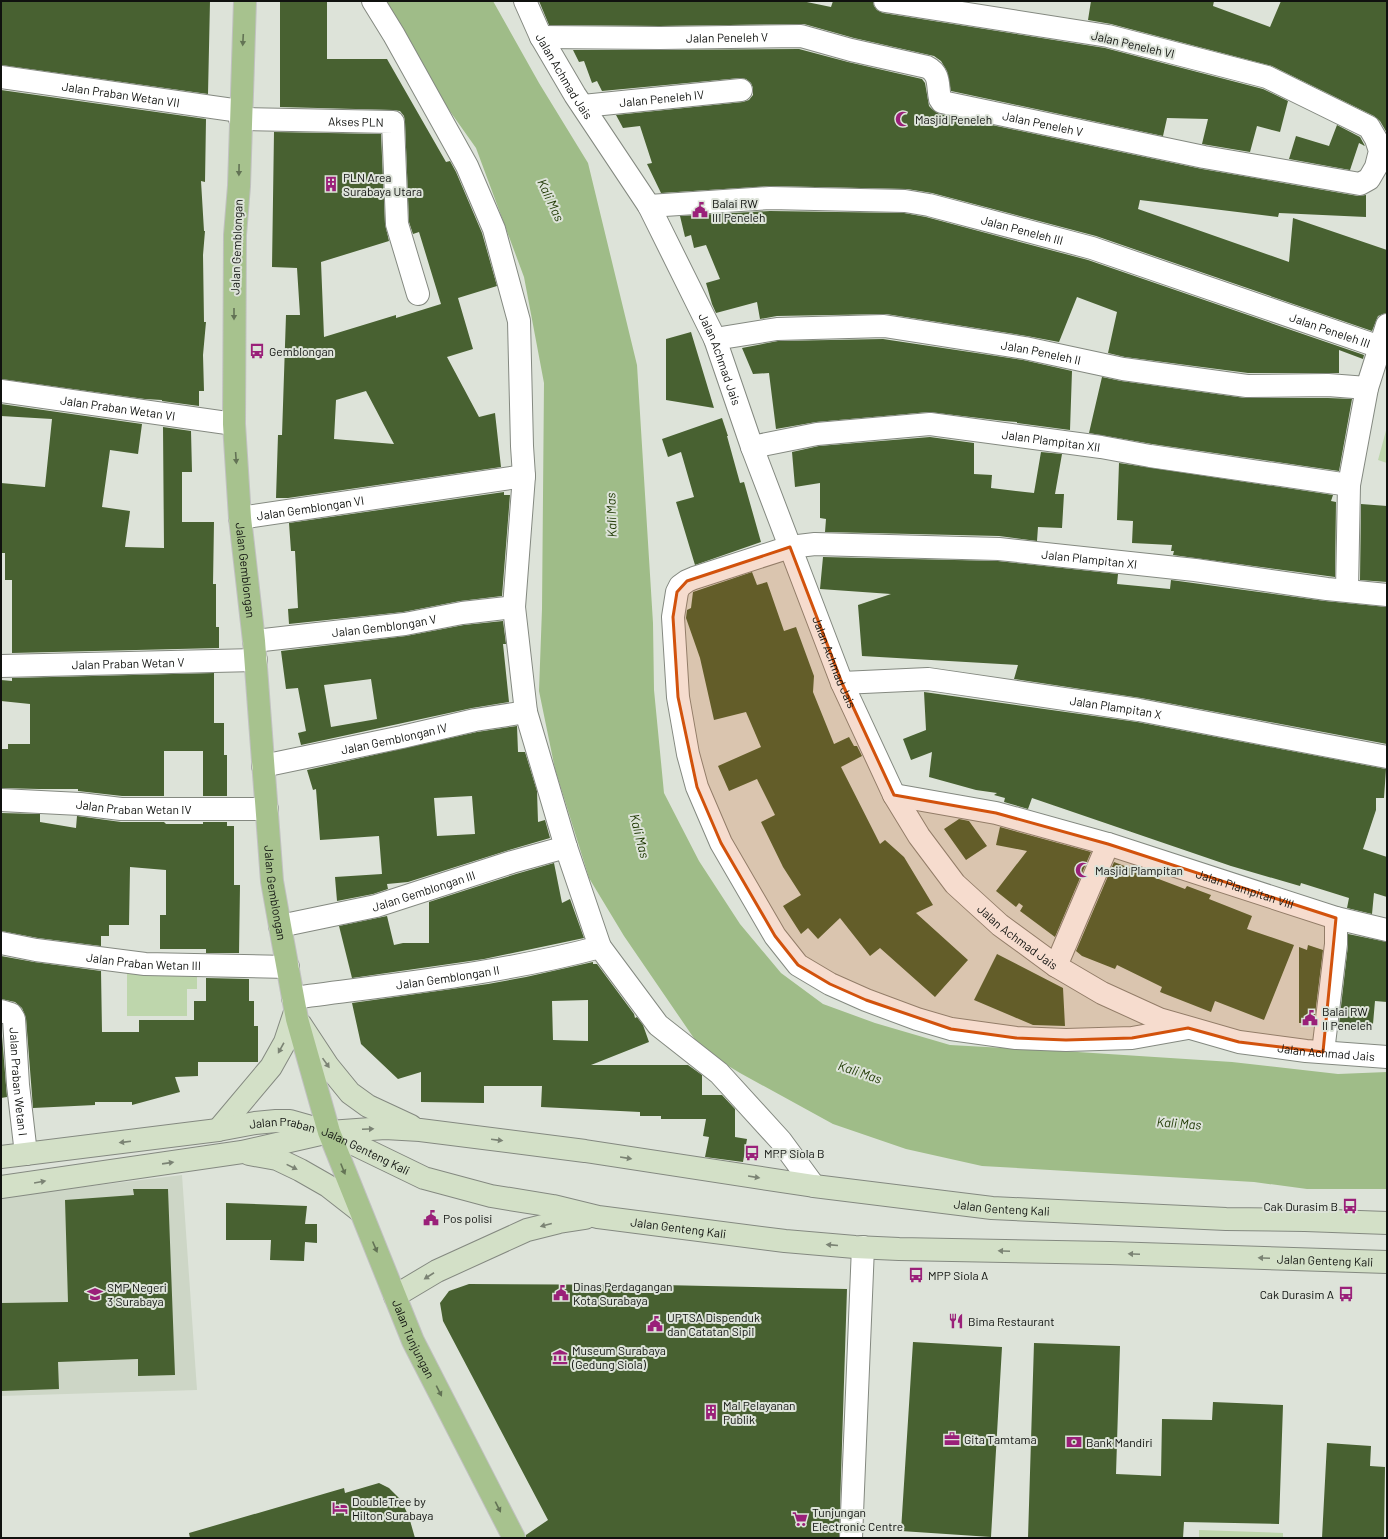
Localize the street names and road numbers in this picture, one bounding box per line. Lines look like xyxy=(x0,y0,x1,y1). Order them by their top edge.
street label: Jalan Peneleh VI xyxy=(1090,28,1176,60)
street label: Jalan Peneleh V xyxy=(686,29,768,45)
street label: Jalan Achmad Jais xyxy=(533,31,596,122)
street label: Jalan Praban Wetan VII xyxy=(61,79,181,109)
street label: Jalan Peneleh IV xyxy=(619,87,705,109)
street label: Jalan Peneleh V xyxy=(1001,108,1085,138)
street label: Akses PLN xyxy=(328,114,384,129)
street label: Jalan Gemblongan xyxy=(227,199,245,295)
street label: Jalan Peneleh III xyxy=(980,212,1065,247)
street label: Jalan Achmad Jais xyxy=(696,310,744,407)
street label: Jalan Peneleh III xyxy=(1288,310,1372,350)
street label: Jalan Peneleh II xyxy=(1000,337,1082,367)
street label: Jalan Praban Wetan VI xyxy=(59,392,176,423)
street label: Jalan Plampitan XII xyxy=(1001,427,1101,454)
street label: Jalan Gemblongan VI xyxy=(256,493,365,522)
street label: Jalan Gemblongan xyxy=(234,522,258,619)
street label: Jalan Plampitan XI xyxy=(1041,547,1138,571)
street label: Jalan Gemblongan V xyxy=(331,611,438,639)
street label: Jalan Achmad Jais xyxy=(810,614,860,710)
street label: Jalan Praban Wetan V xyxy=(71,655,185,671)
street label: Jalan Plampitan X xyxy=(1069,693,1163,721)
street label: Jalan Gemblongan IV xyxy=(340,720,449,757)
street label: Jalan Praban Wetan IV xyxy=(76,797,192,816)
street label: Jalan Gemblongan xyxy=(262,845,289,941)
street label: Jalan Plampitan VIII xyxy=(1194,866,1296,911)
street label: Jalan Gemblongan III xyxy=(371,867,477,914)
street label: Jalan Achmad Jais xyxy=(975,901,1061,972)
street label: Jalan Praban Wetan III xyxy=(85,950,201,972)
street label: Jalan Gemblongan II xyxy=(395,962,500,992)
street label: Jalan Praban Wetan I xyxy=(8,1027,31,1136)
street label: Jalan Achmad Jais xyxy=(1277,1040,1376,1063)
street label: Jalan Praban xyxy=(248,1114,317,1135)
street label: Jalan Genteng Kali xyxy=(320,1123,412,1177)
street label: Jalan Genteng Kali xyxy=(953,1196,1050,1218)
street label: Jalan Genteng Kali xyxy=(630,1214,727,1240)
street label: Jalan Genteng Kali xyxy=(1277,1251,1373,1269)
street label: Jalan Tunjungan xyxy=(390,1297,438,1380)

